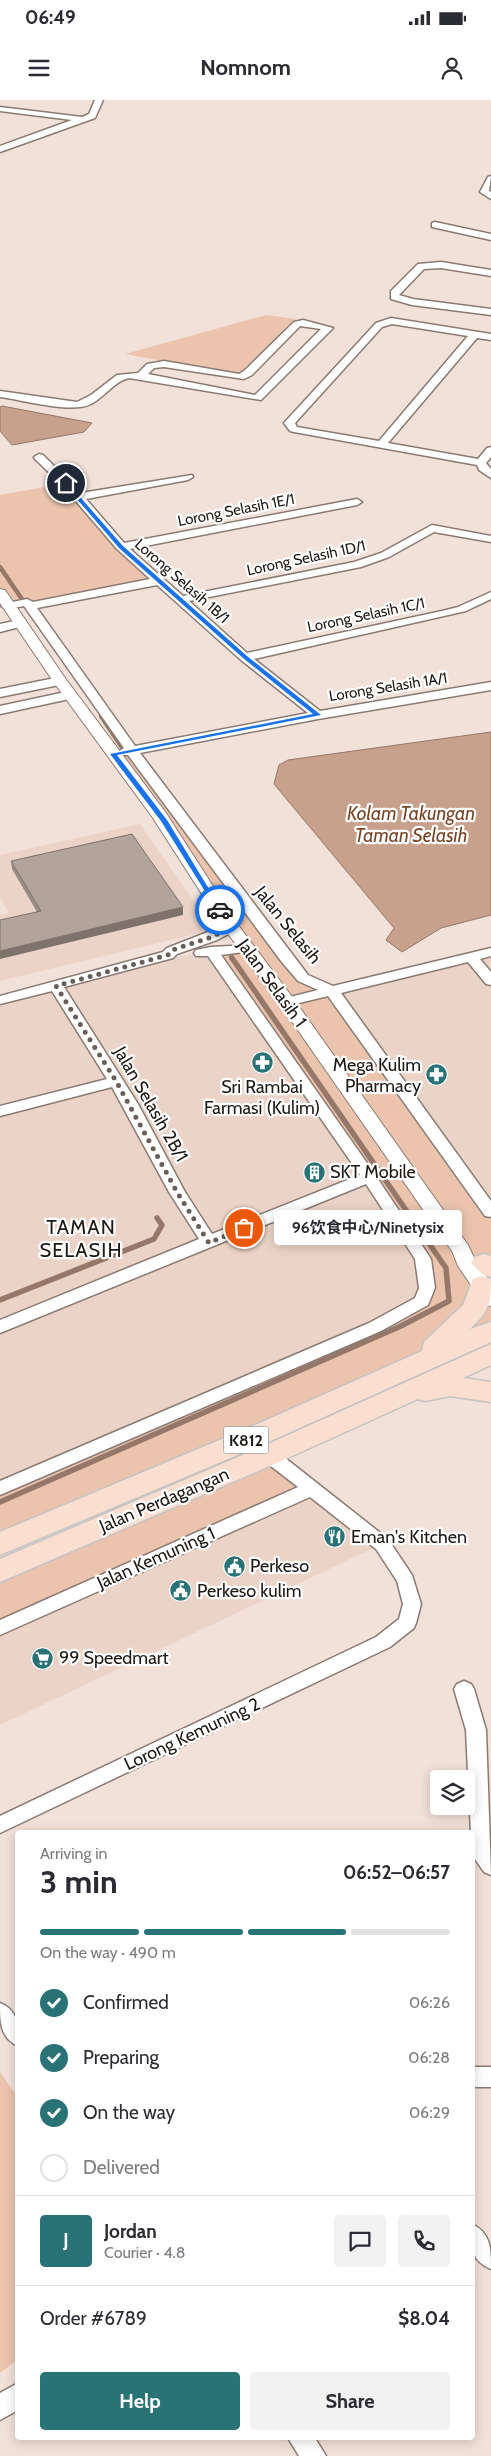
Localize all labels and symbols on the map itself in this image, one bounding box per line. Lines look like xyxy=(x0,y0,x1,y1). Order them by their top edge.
pin xyxy=(45,462,87,504)
street label: Lorong Selasih 1E/1 xyxy=(176,490,296,530)
street label: Lorong Selasih 1B/1 xyxy=(131,535,233,627)
street label: Lorong Selasih 1D/1 xyxy=(245,537,367,579)
street label: Lorong Selasih 1C/1 xyxy=(306,594,426,636)
street label: Lorong Selasih 1A/1 xyxy=(328,669,448,705)
water label: Kolam Takungan Taman Selasih xyxy=(347,802,475,847)
street label: Jalan Selasih xyxy=(249,881,326,968)
courier xyxy=(195,885,245,935)
street label: Jalan Selasih 1 xyxy=(232,934,311,1031)
street label: Jalan Selasih 2B/1 xyxy=(109,1042,193,1166)
pharmacy icon: Sri Rambai Farmasi (Kulim) xyxy=(250,1050,274,1074)
place label: Mega Kulim Pharmacy xyxy=(333,1054,421,1097)
pharmacy icon: Mega Kulim Pharmacy xyxy=(425,1063,449,1087)
place label: Sri Rambai Farmasi (Kulim) xyxy=(204,1076,320,1119)
building icon: SKT Mobile xyxy=(302,1160,326,1184)
place label: SKT Mobile xyxy=(330,1161,416,1183)
pin xyxy=(223,1207,265,1249)
callout: 96饮食中心/Ninetysix xyxy=(274,1210,462,1246)
district label: TAMAN SELASIH xyxy=(40,1215,123,1262)
road number: K812 xyxy=(224,1426,268,1454)
street label: Jalan Perdagangan xyxy=(95,1463,232,1538)
street label: Jalan Kemuning 1 xyxy=(93,1522,218,1594)
restaurant icon: Eman's Kitchen xyxy=(323,1525,347,1549)
place label: Eman's Kitchen xyxy=(351,1526,467,1548)
public building icon: Perkeso xyxy=(222,1554,246,1578)
place label: Perkeso xyxy=(250,1555,309,1577)
public building icon: Perkeso kulim xyxy=(169,1579,193,1603)
place label: Perkeso kulim xyxy=(197,1580,302,1602)
supermarket icon: 99 Speedmart xyxy=(31,1646,55,1670)
place label: 99 Speedmart xyxy=(59,1647,169,1669)
street label: Lorong Kemuning 2 xyxy=(120,1693,264,1775)

